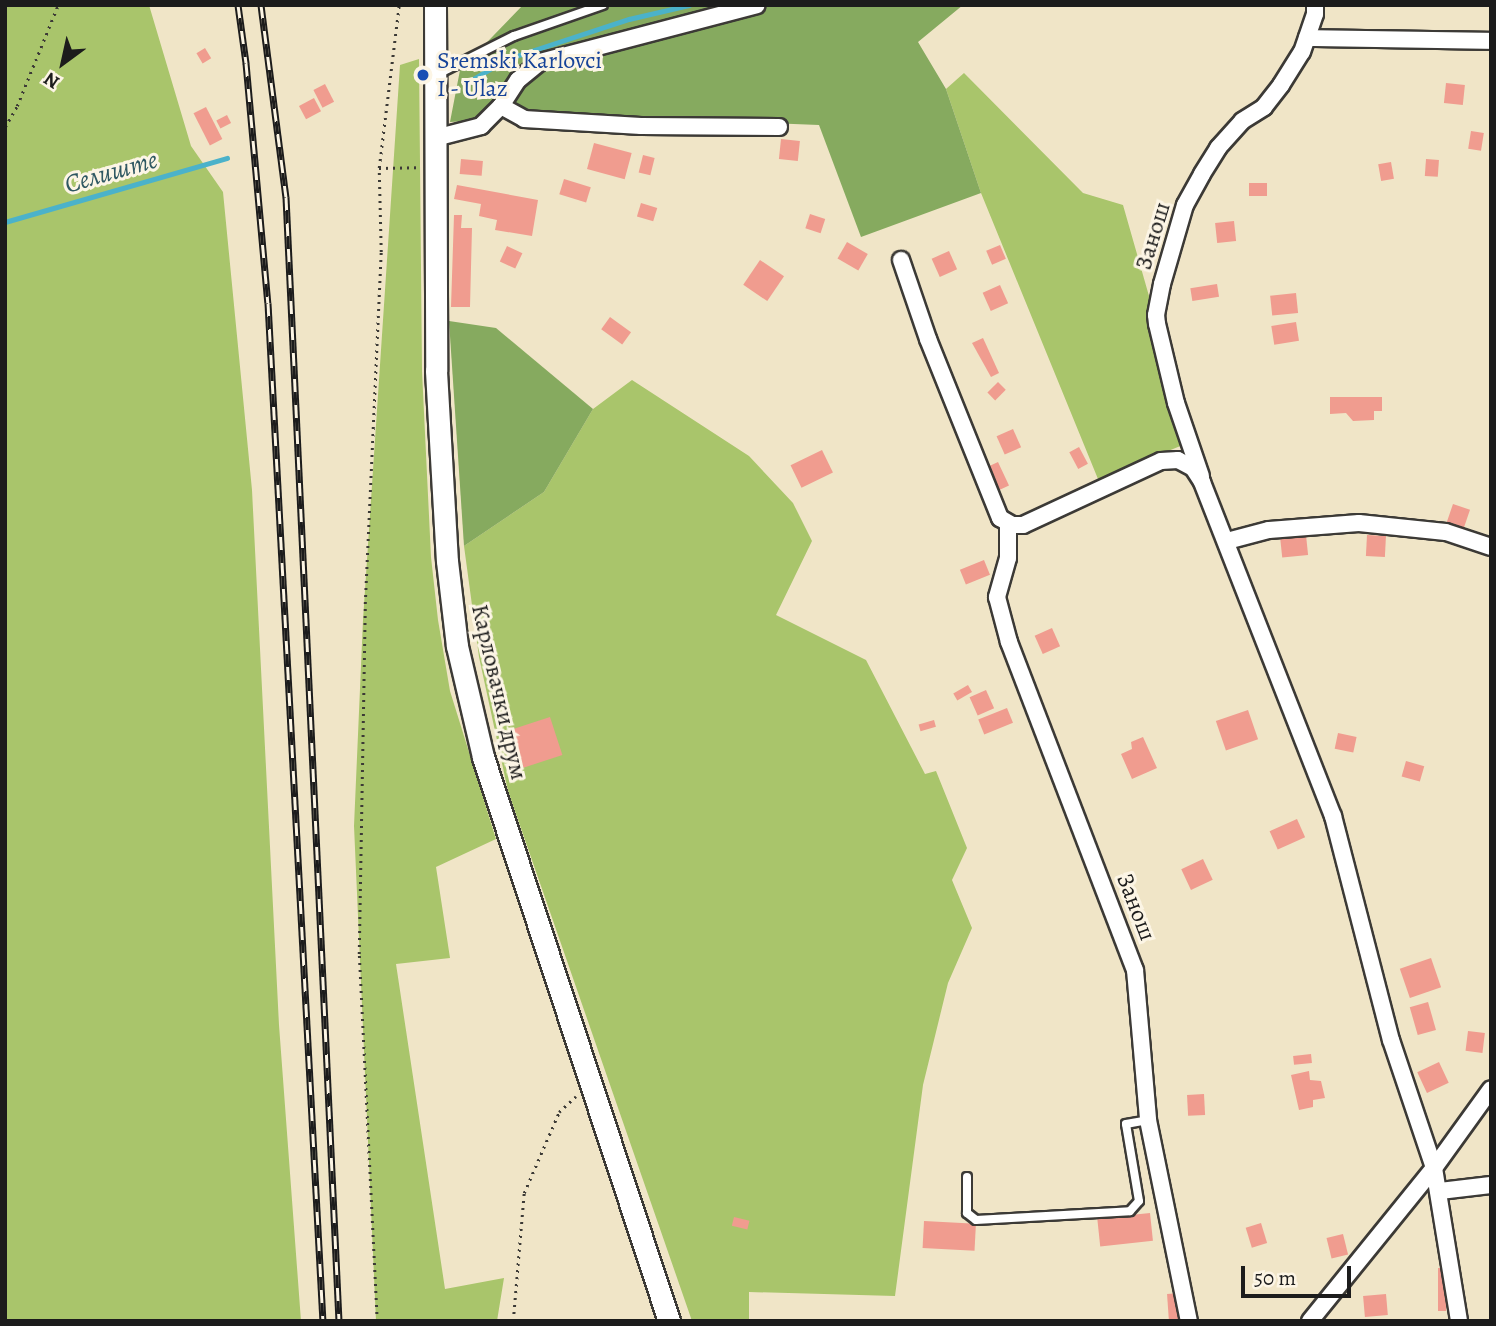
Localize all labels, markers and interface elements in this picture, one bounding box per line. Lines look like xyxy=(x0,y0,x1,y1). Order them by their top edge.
north arrow xyxy=(28,28,98,98)
place label: Sremski Karlovci I - Ulaz xyxy=(437,47,602,103)
text: N xyxy=(39,66,64,95)
marker: Sremski Karlovci I - Ulaz xyxy=(415,67,431,83)
water label: Селиште xyxy=(61,144,161,200)
street label: Занош xyxy=(1129,199,1177,273)
street label: Карловачки друм xyxy=(465,602,533,782)
street label: Занош xyxy=(1110,869,1162,945)
scale bar xyxy=(1244,1252,1354,1296)
text: 50 m xyxy=(1254,1264,1296,1292)

